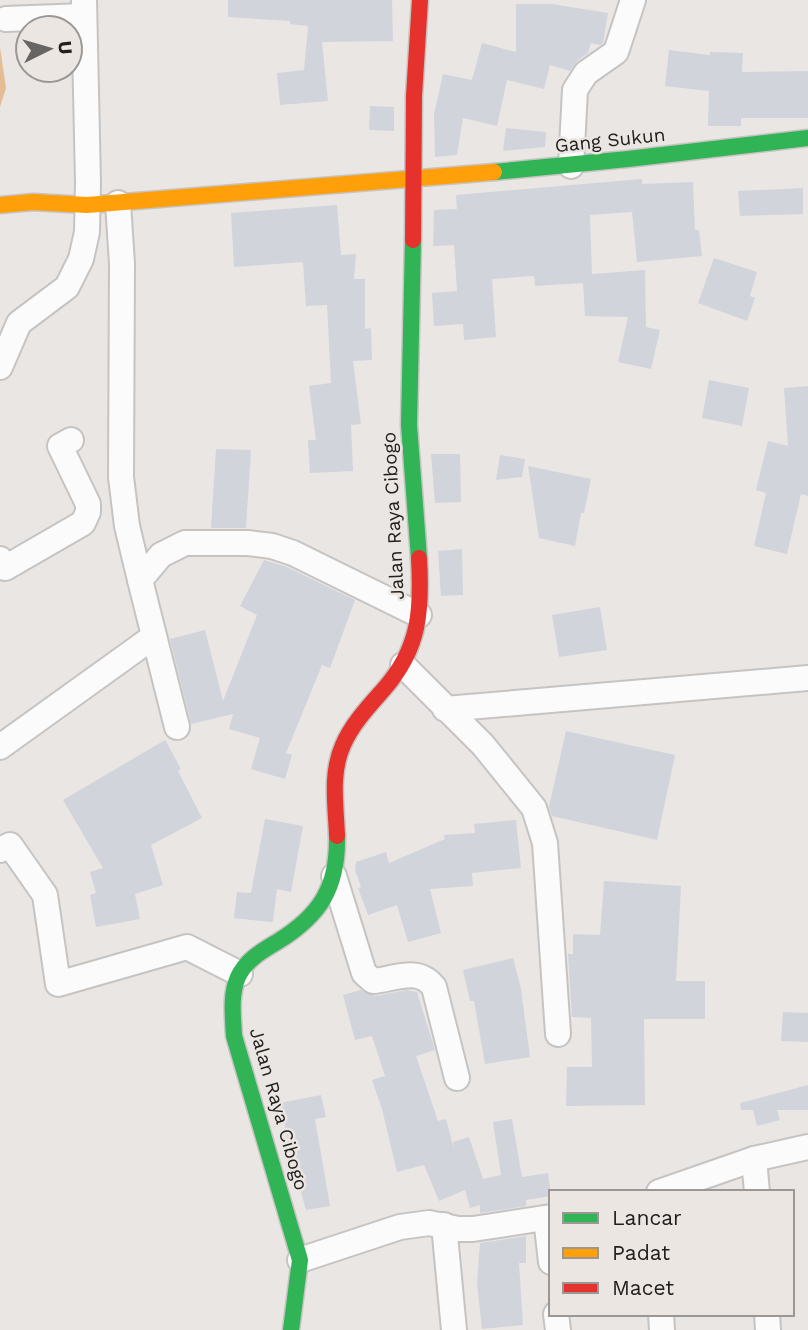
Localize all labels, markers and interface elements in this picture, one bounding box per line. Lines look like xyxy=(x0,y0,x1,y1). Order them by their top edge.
north arrow xyxy=(14,14,84,84)
text: U xyxy=(53,40,77,55)
street label: Gang Sukun xyxy=(554,123,666,157)
street label: Jalan Raya Cibogo xyxy=(377,431,409,601)
street label: Jalan Raya Cibogo xyxy=(245,1025,313,1193)
legend xyxy=(549,1190,794,1316)
text: Lancar xyxy=(612,1205,682,1230)
text: Padat xyxy=(612,1240,670,1265)
text: Macet xyxy=(612,1275,674,1300)

